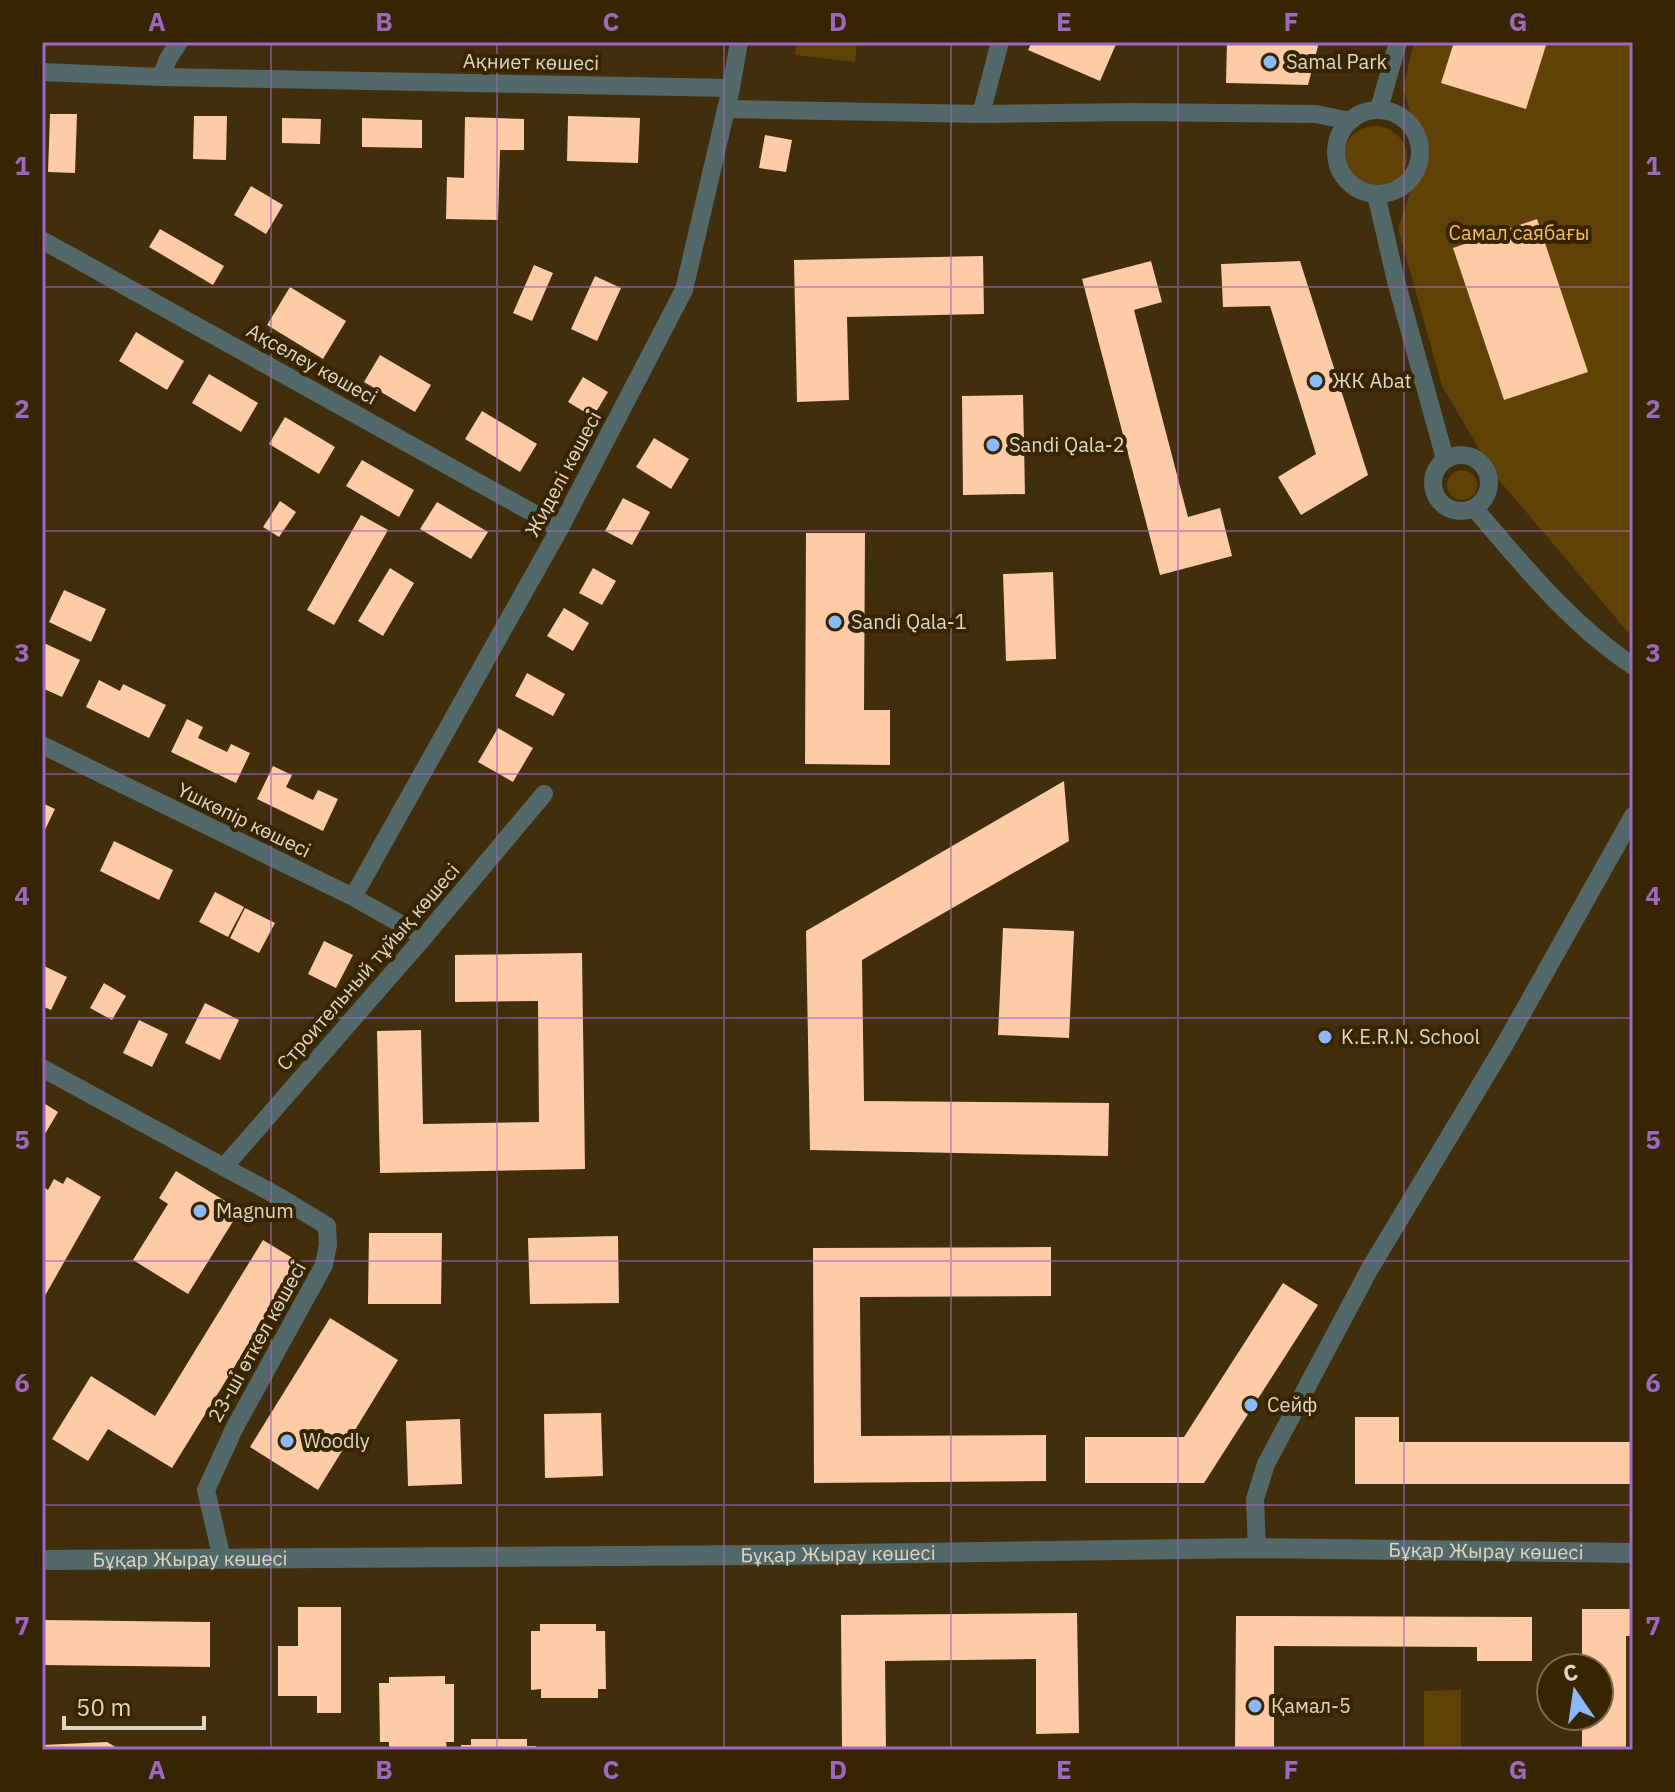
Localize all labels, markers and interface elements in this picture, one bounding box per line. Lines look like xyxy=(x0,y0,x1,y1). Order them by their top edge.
text: A xyxy=(148,4,166,38)
text: B xyxy=(375,4,393,38)
text: C xyxy=(603,4,620,38)
text: D xyxy=(829,4,847,38)
text: E xyxy=(1056,4,1072,38)
text: F xyxy=(1283,4,1299,38)
text: G xyxy=(1509,4,1527,38)
street label: Ақниет көшесі xyxy=(463,47,599,76)
place label: Samal Park xyxy=(1286,48,1388,75)
marker: Samal Park xyxy=(1261,53,1279,71)
text: 1 xyxy=(14,148,30,182)
text: 1 xyxy=(1645,148,1661,182)
park label: Самал саябағы xyxy=(1449,219,1589,246)
street label: Ақселеу көшесі xyxy=(242,317,382,411)
place label: ЖК Abat xyxy=(1332,367,1412,394)
marker: ЖК Abat xyxy=(1307,372,1325,390)
text: 2 xyxy=(14,391,30,425)
text: 2 xyxy=(1645,391,1661,425)
street label: Жиделі көшесі xyxy=(518,406,607,541)
place label: Sandi Qala-2 xyxy=(1009,431,1125,458)
marker: Sandi Qala-2 xyxy=(984,436,1002,454)
place label: Sandi Qala-1 xyxy=(851,608,967,635)
marker: Sandi Qala-1 xyxy=(826,613,844,631)
text: 3 xyxy=(14,635,30,669)
text: 3 xyxy=(1645,635,1661,669)
street label: Үшкөпір көшесі xyxy=(173,776,316,864)
street label: Строительный тұйық көшесі xyxy=(270,857,465,1076)
text: 4 xyxy=(14,878,30,912)
text: 4 xyxy=(1645,878,1661,912)
place label: K.E.R.N. School xyxy=(1341,1023,1480,1050)
marker: K.E.R.N. School xyxy=(1316,1028,1334,1046)
text: 5 xyxy=(14,1122,30,1156)
text: 5 xyxy=(1645,1122,1661,1156)
place label: Magnum xyxy=(216,1197,294,1224)
marker: Magnum xyxy=(191,1202,209,1220)
street label: 23-ші өткел көшесі xyxy=(201,1257,312,1427)
text: 6 xyxy=(14,1365,30,1399)
text: 6 xyxy=(1645,1365,1661,1399)
place label: Сейф xyxy=(1267,1391,1317,1418)
marker: Сейф xyxy=(1242,1396,1260,1414)
place label: Woodly xyxy=(303,1427,370,1454)
marker: Woodly xyxy=(278,1432,296,1450)
street label: Бұқар Жырау көшесі xyxy=(1388,1536,1584,1565)
street label: Бұқар Жырау көшесі xyxy=(740,1539,936,1568)
street label: Бұқар Жырау көшесі xyxy=(92,1544,288,1573)
text: 7 xyxy=(14,1608,30,1642)
text: 7 xyxy=(1645,1608,1661,1642)
north arrow xyxy=(1535,1652,1615,1732)
text: С xyxy=(1560,1656,1581,1688)
scale bar xyxy=(64,1680,204,1730)
text: 50 m xyxy=(76,1691,131,1723)
place label: Қамал-5 xyxy=(1271,1692,1351,1719)
marker: Қамал-5 xyxy=(1246,1697,1264,1715)
text: A xyxy=(148,1752,166,1786)
text: B xyxy=(375,1752,393,1786)
text: C xyxy=(603,1752,620,1786)
text: D xyxy=(829,1752,847,1786)
text: E xyxy=(1056,1752,1072,1786)
text: F xyxy=(1283,1752,1299,1786)
text: G xyxy=(1509,1752,1527,1786)

